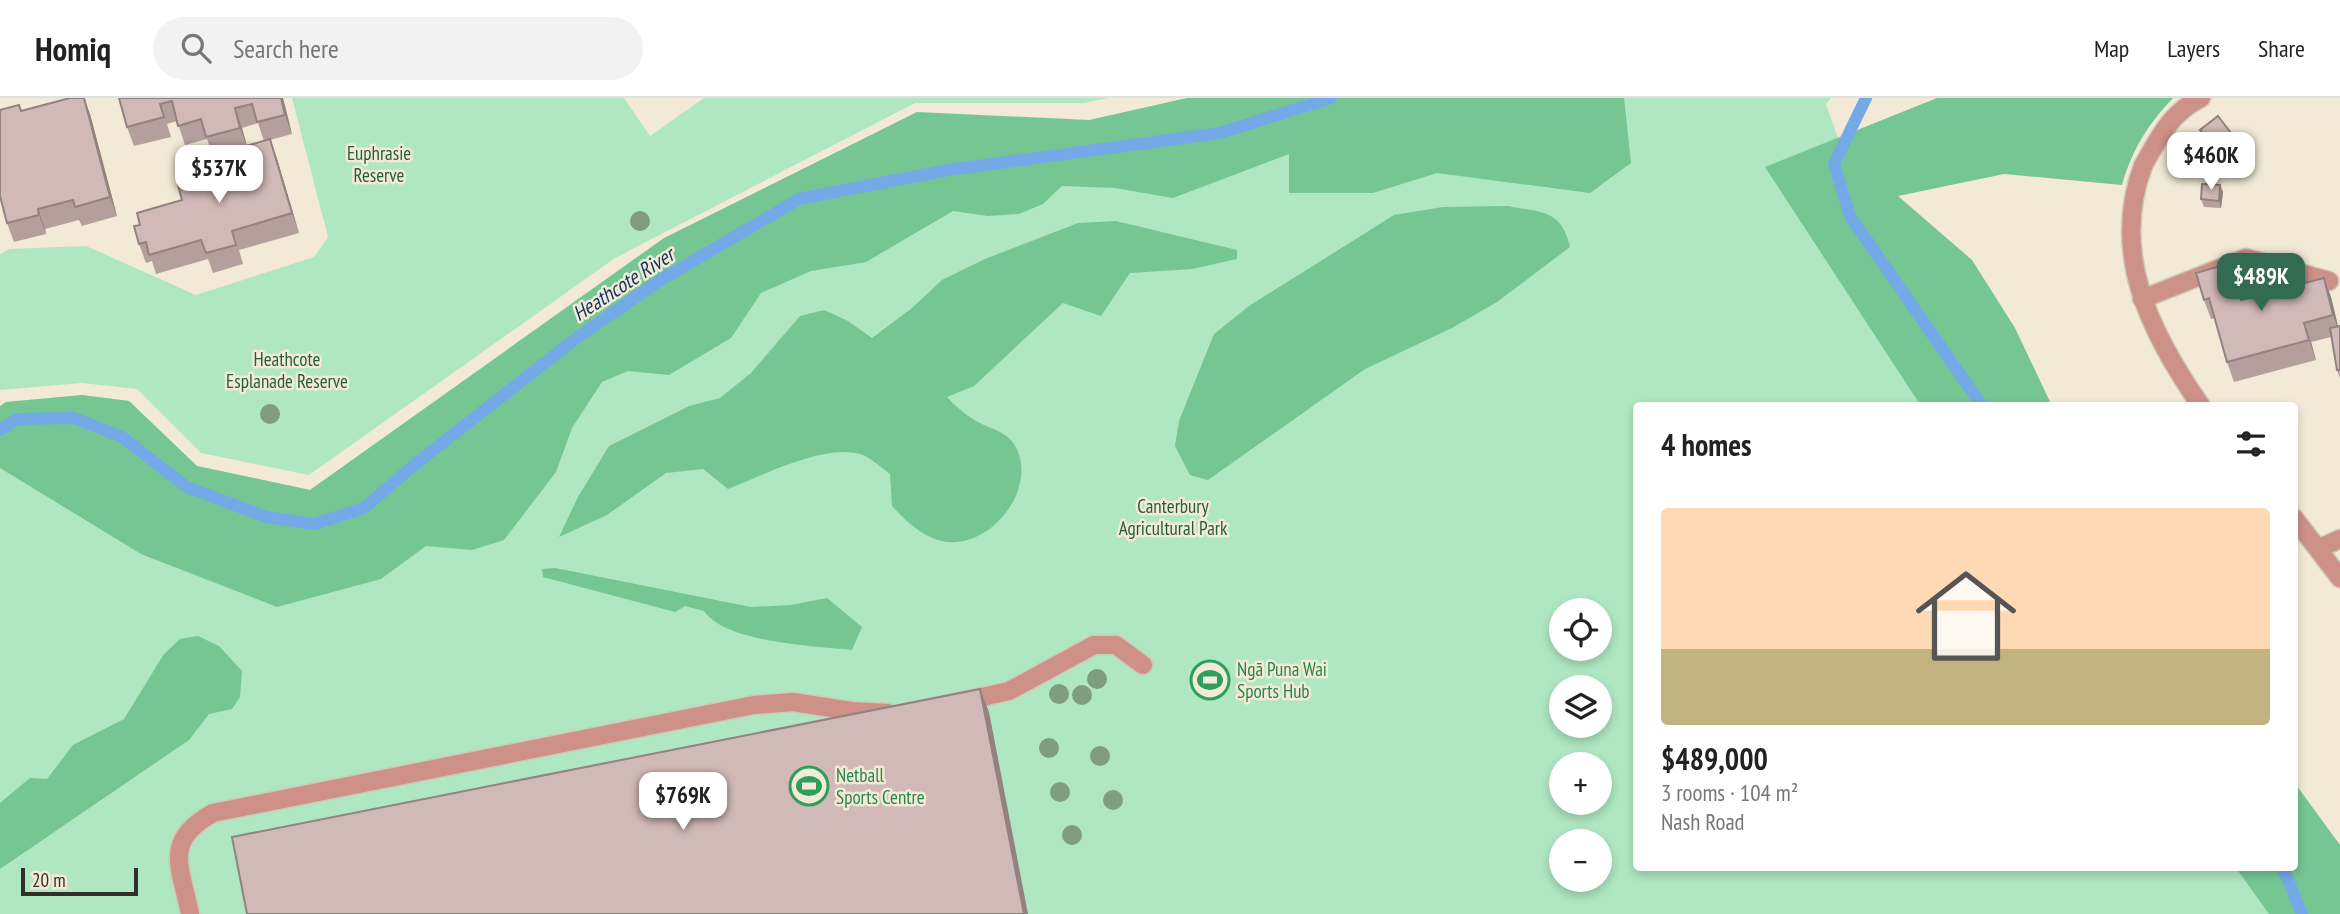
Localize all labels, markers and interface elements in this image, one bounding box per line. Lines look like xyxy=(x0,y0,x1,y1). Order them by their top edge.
search box xyxy=(153,17,643,80)
text: Homiq xyxy=(35,27,111,70)
icon: search xyxy=(177,29,215,67)
text: Search here xyxy=(233,32,339,65)
text: Map xyxy=(2094,33,2129,64)
text: Layers xyxy=(2167,33,2220,64)
text: Share xyxy=(2258,33,2305,64)
pin: $460K xyxy=(2162,132,2260,192)
text: $460K xyxy=(2183,140,2239,169)
park label: Euphrasie Reserve xyxy=(347,141,411,187)
pin: $537K xyxy=(170,146,268,205)
text: $537K xyxy=(191,153,247,182)
water label: Heathcote River xyxy=(567,239,681,327)
pin: $489K xyxy=(2212,254,2310,313)
text: $489K xyxy=(2233,261,2289,290)
park label: Heathcote Esplanade Reserve xyxy=(226,347,348,393)
text: 4 homes xyxy=(1661,425,1752,464)
icon: filters xyxy=(2232,425,2270,463)
park label: Canterbury Agricultural Park xyxy=(1119,494,1228,540)
icon: home xyxy=(1903,553,2029,679)
map controls xyxy=(1549,598,1612,892)
button: locate xyxy=(1549,598,1612,661)
place label: Ngā Puna Wai Sports Hub xyxy=(1237,657,1327,703)
sports icon: Ngā Puna Wai Sports Hub xyxy=(1189,659,1231,701)
button: layers xyxy=(1549,675,1612,738)
text: $489,000 xyxy=(1661,739,1768,778)
button: + xyxy=(1549,752,1612,815)
place label: Netball Sports Centre xyxy=(836,763,925,809)
sports icon: Netball Sports Centre xyxy=(788,765,830,807)
pin: $769K xyxy=(634,772,732,832)
text: 3 rooms · 104 m² xyxy=(1661,778,1798,807)
text: $769K xyxy=(655,780,711,809)
text: Nash Road xyxy=(1661,807,1745,836)
button: − xyxy=(1549,829,1612,892)
scale bar xyxy=(21,865,138,897)
text: 20 m xyxy=(32,868,66,892)

